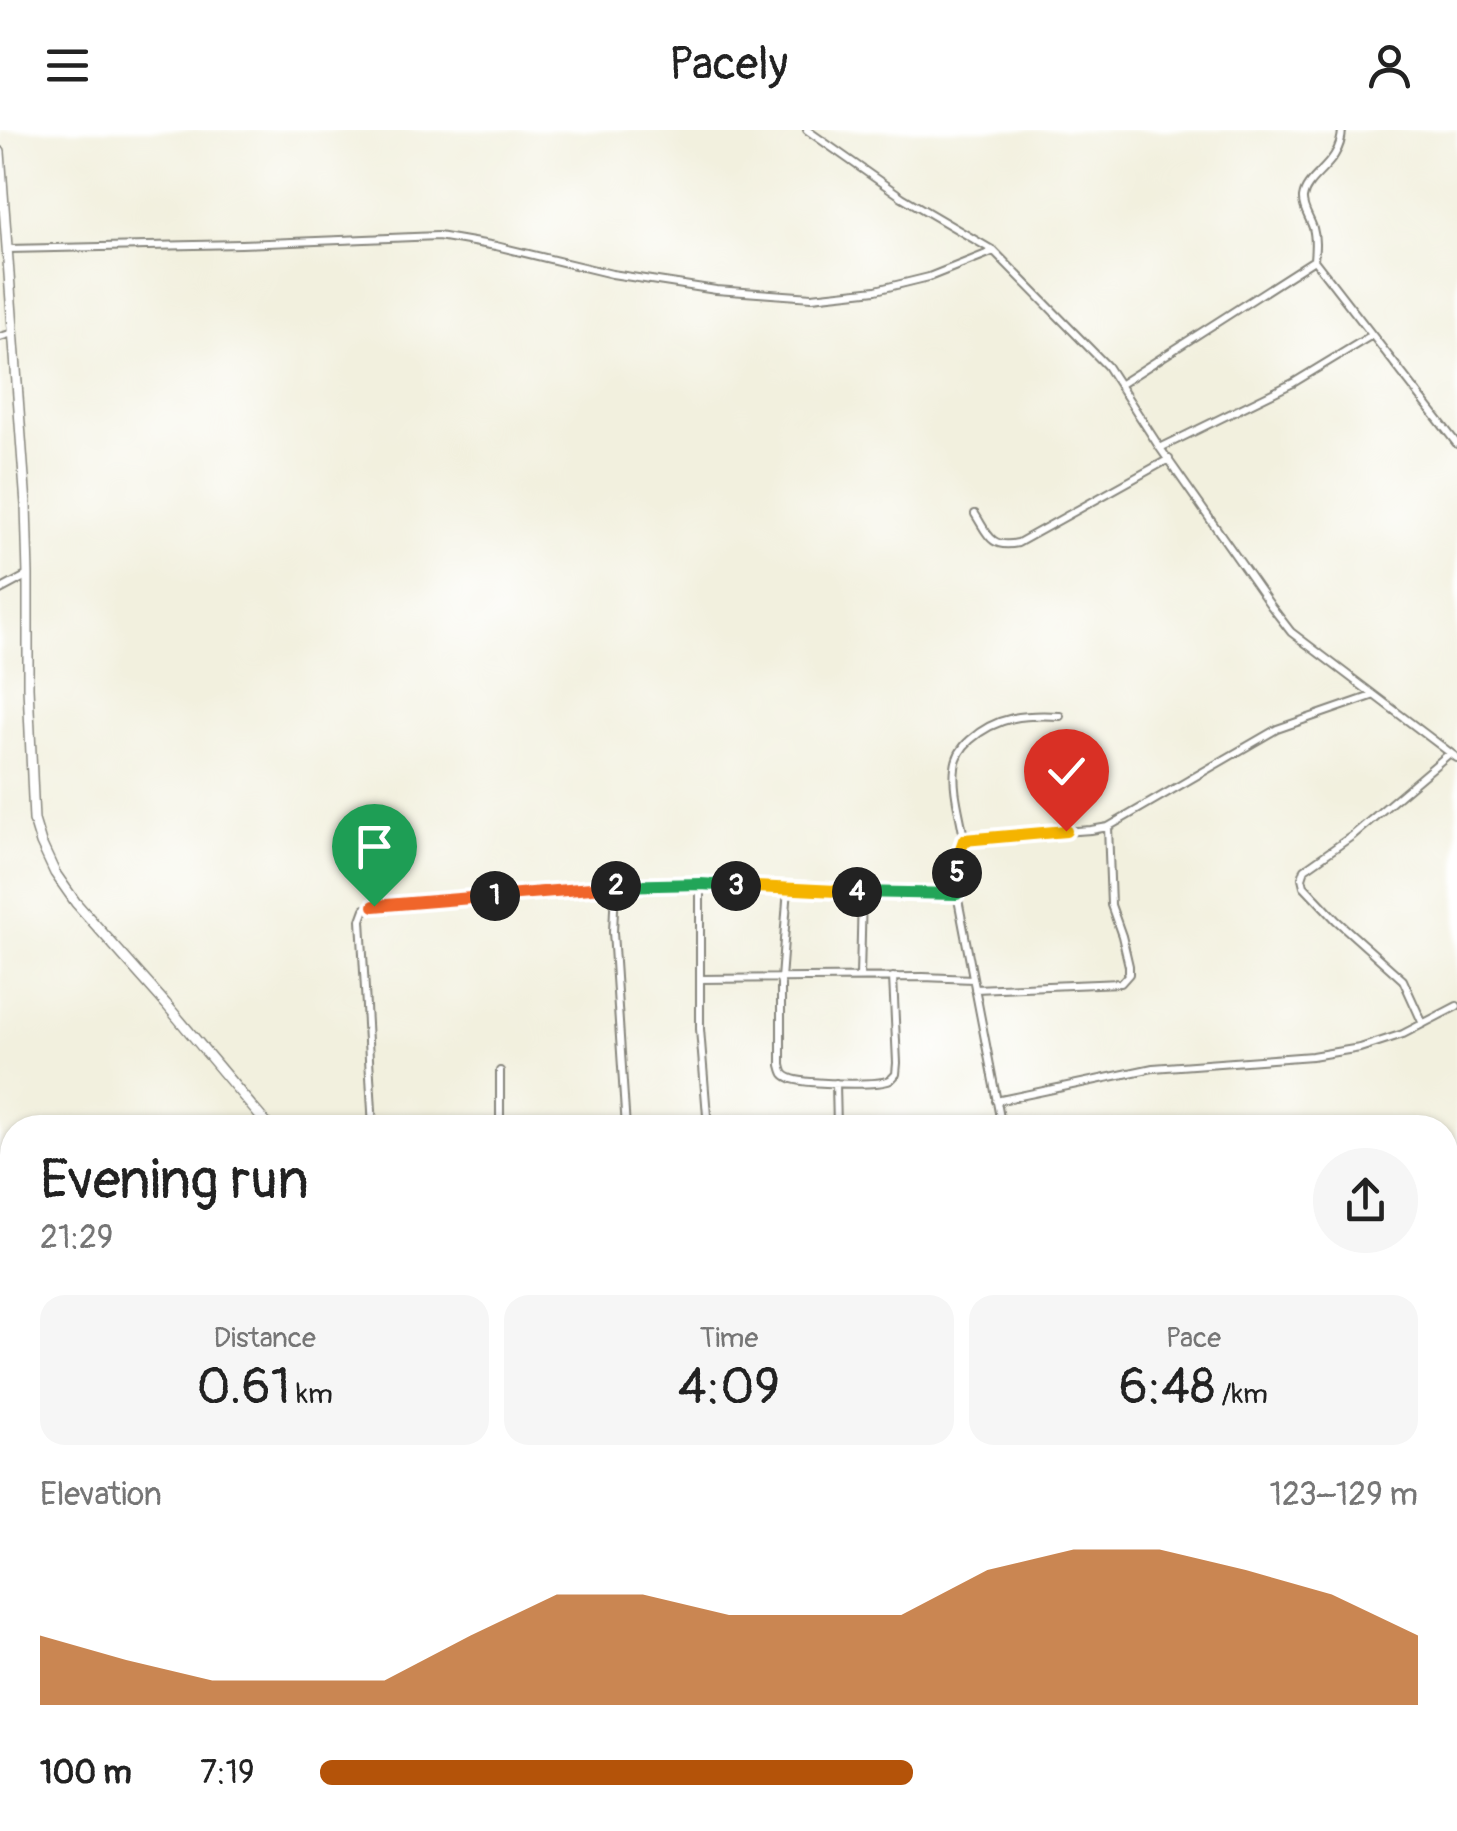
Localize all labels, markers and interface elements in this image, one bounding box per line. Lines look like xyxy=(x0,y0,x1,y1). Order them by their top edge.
text: Pacely xyxy=(669,37,788,93)
icon: menu xyxy=(40,38,95,93)
icon: person xyxy=(1362,38,1417,93)
pin xyxy=(1024,729,1109,832)
icon: check xyxy=(1039,744,1094,799)
pin xyxy=(332,804,417,907)
icon: arrive xyxy=(347,819,402,874)
pin: 5 xyxy=(932,848,982,898)
text: 5 xyxy=(949,855,965,890)
pin: 2 xyxy=(591,861,641,911)
pin: 3 xyxy=(711,861,761,911)
pin: 4 xyxy=(832,867,882,917)
text: 2 xyxy=(608,868,624,903)
text: 3 xyxy=(728,868,744,903)
pin: 1 xyxy=(470,871,520,921)
text: 4 xyxy=(849,874,865,909)
text: 1 xyxy=(490,878,500,913)
text: Evening run xyxy=(40,1146,309,1215)
button: share xyxy=(1313,1148,1418,1253)
text: 21:29 xyxy=(40,1218,113,1258)
text: Distance xyxy=(213,1321,316,1356)
text: Time xyxy=(700,1321,758,1356)
text: Pace xyxy=(1166,1321,1221,1356)
text: 0.61 xyxy=(196,1356,290,1419)
text: 4:09 xyxy=(678,1356,780,1419)
text: 6:48 xyxy=(1119,1356,1215,1419)
text: km xyxy=(290,1377,333,1412)
text: /km xyxy=(1215,1377,1268,1412)
text: Elevation xyxy=(40,1475,162,1515)
text: 123–129 m xyxy=(1270,1475,1418,1515)
text: 100 m xyxy=(40,1753,132,1793)
text: 7:19 xyxy=(200,1753,254,1793)

